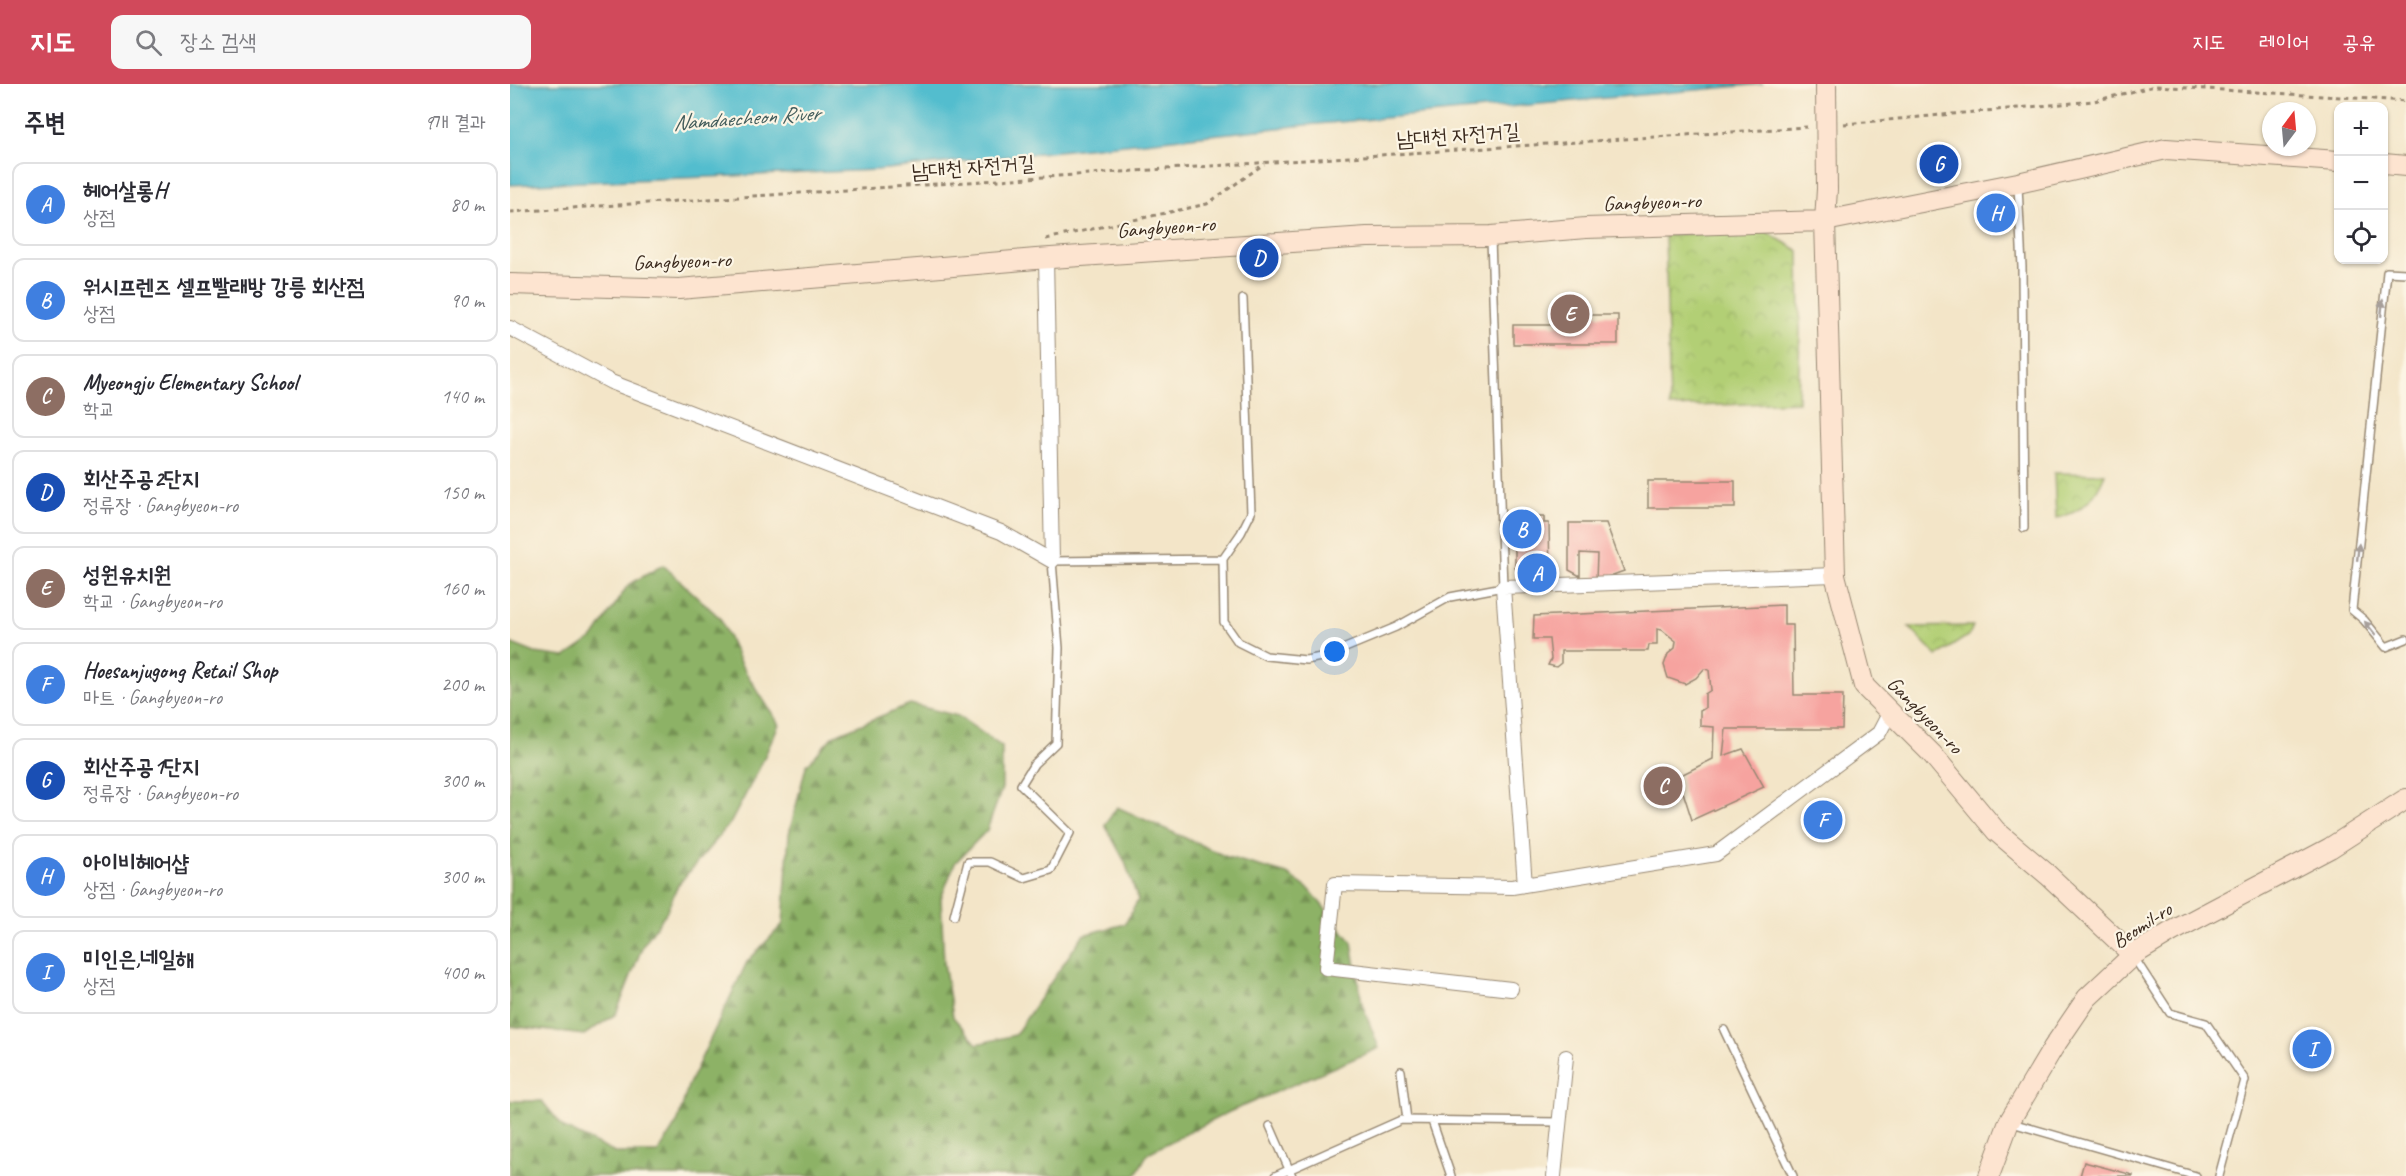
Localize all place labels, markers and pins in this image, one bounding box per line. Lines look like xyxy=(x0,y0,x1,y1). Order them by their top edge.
pin: G xyxy=(1920,142,1958,187)
pin: H xyxy=(1976,190,2016,236)
pin: D xyxy=(1240,236,1278,280)
pin: E xyxy=(1550,292,1590,336)
pin: B xyxy=(1502,506,1542,552)
pin: A xyxy=(1518,550,1556,596)
pin: C xyxy=(1644,764,1682,808)
pin: F xyxy=(1804,798,1842,842)
pin: I xyxy=(2292,1026,2332,1072)

